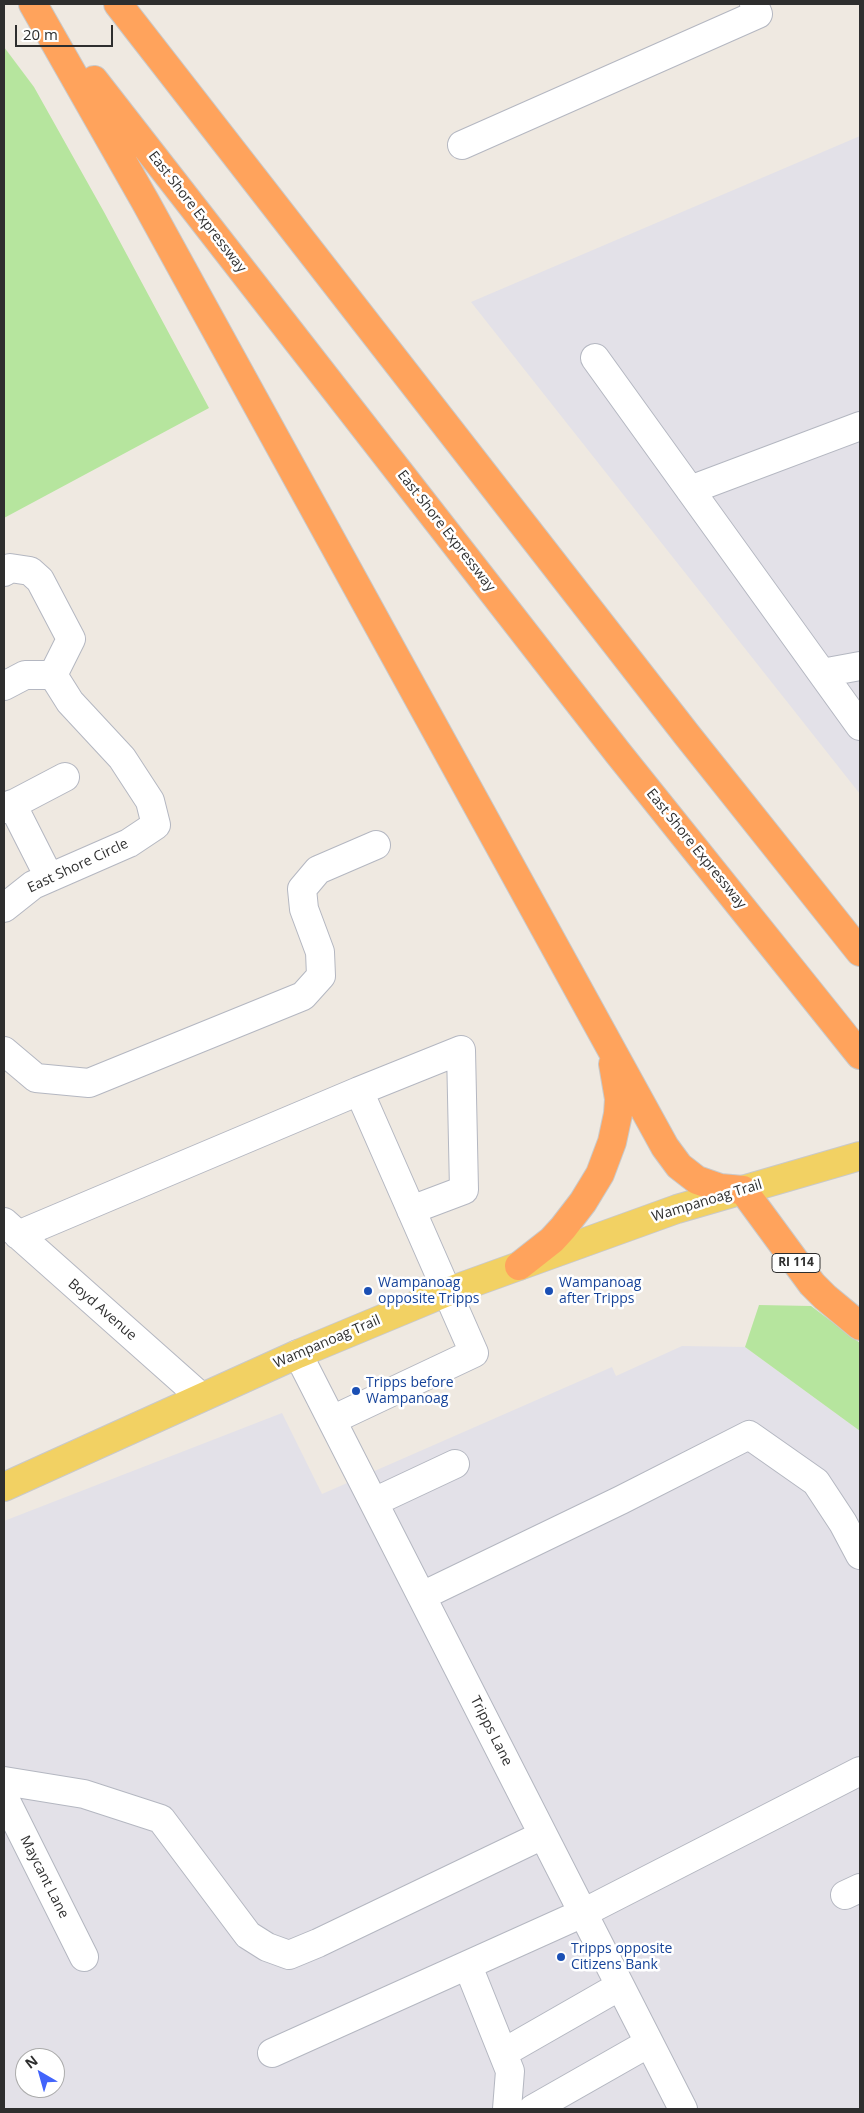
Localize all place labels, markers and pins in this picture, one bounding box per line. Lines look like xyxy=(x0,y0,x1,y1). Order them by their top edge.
place label: Wampanoag opposite Tripps xyxy=(378,1275,479,1308)
place label: Wampanoag after Tripps xyxy=(559,1275,641,1308)
marker: Wampanoag opposite Tripps xyxy=(362,1285,374,1297)
marker: Wampanoag after Tripps xyxy=(543,1285,555,1297)
place label: Tripps before Wampanoag xyxy=(366,1375,454,1408)
marker: Tripps before Wampanoag xyxy=(350,1385,362,1397)
place label: Tripps opposite Citizens Bank xyxy=(571,1941,672,1974)
marker: Tripps opposite Citizens Bank xyxy=(555,1951,567,1963)

